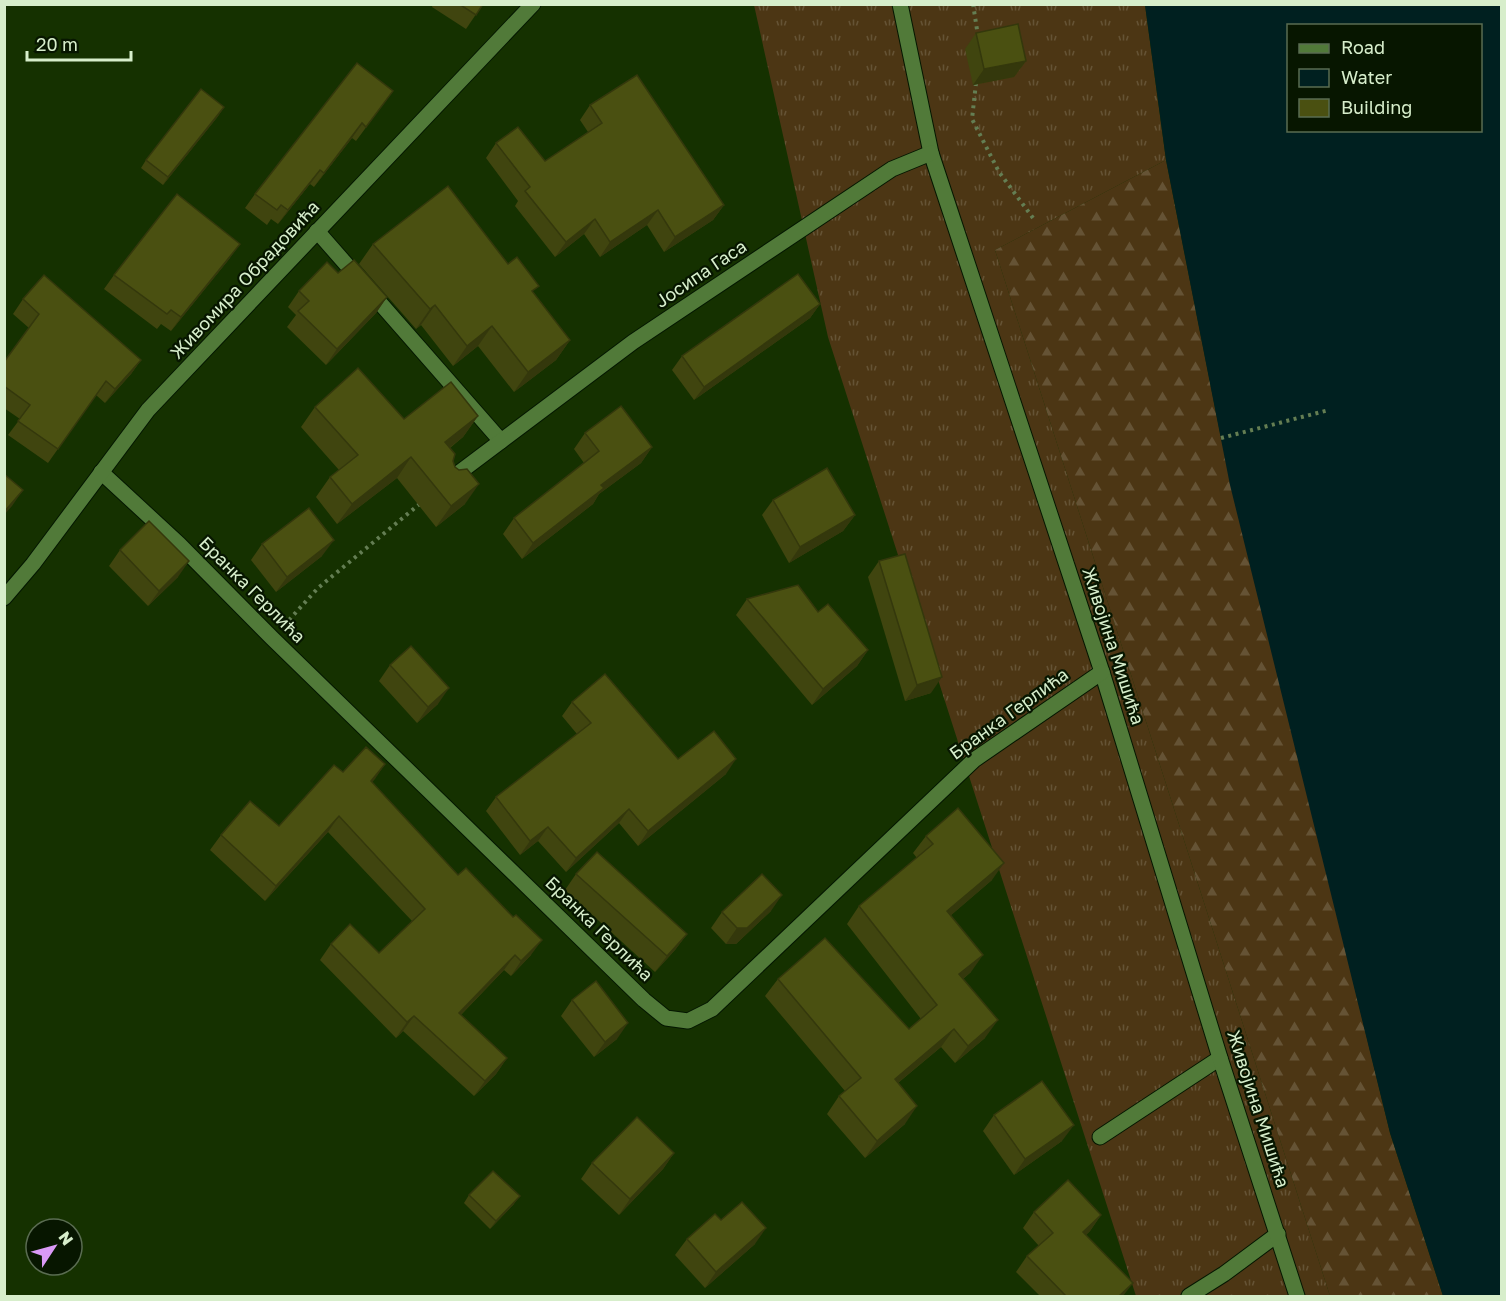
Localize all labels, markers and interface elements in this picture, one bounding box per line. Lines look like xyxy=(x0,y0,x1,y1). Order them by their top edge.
scale bar xyxy=(27,24,130,62)
legend xyxy=(1287,24,1482,132)
text: 20 m xyxy=(36,33,78,55)
text: Road xyxy=(1341,36,1385,58)
text: Water xyxy=(1341,66,1392,88)
text: Building xyxy=(1341,96,1412,118)
street label: Живомира Обрадовића xyxy=(165,196,323,363)
street label: Јосипа Гаса xyxy=(651,235,750,312)
street label: Бранка Герлића xyxy=(195,532,310,647)
street label: Живојина Мишића xyxy=(1078,564,1150,727)
street label: Бранка Герлића xyxy=(945,663,1072,764)
street label: Бранка Герлића xyxy=(541,871,658,985)
street label: Живојина Мишића xyxy=(1223,1027,1295,1190)
north arrow xyxy=(24,1217,84,1277)
text: N xyxy=(54,1227,78,1249)

